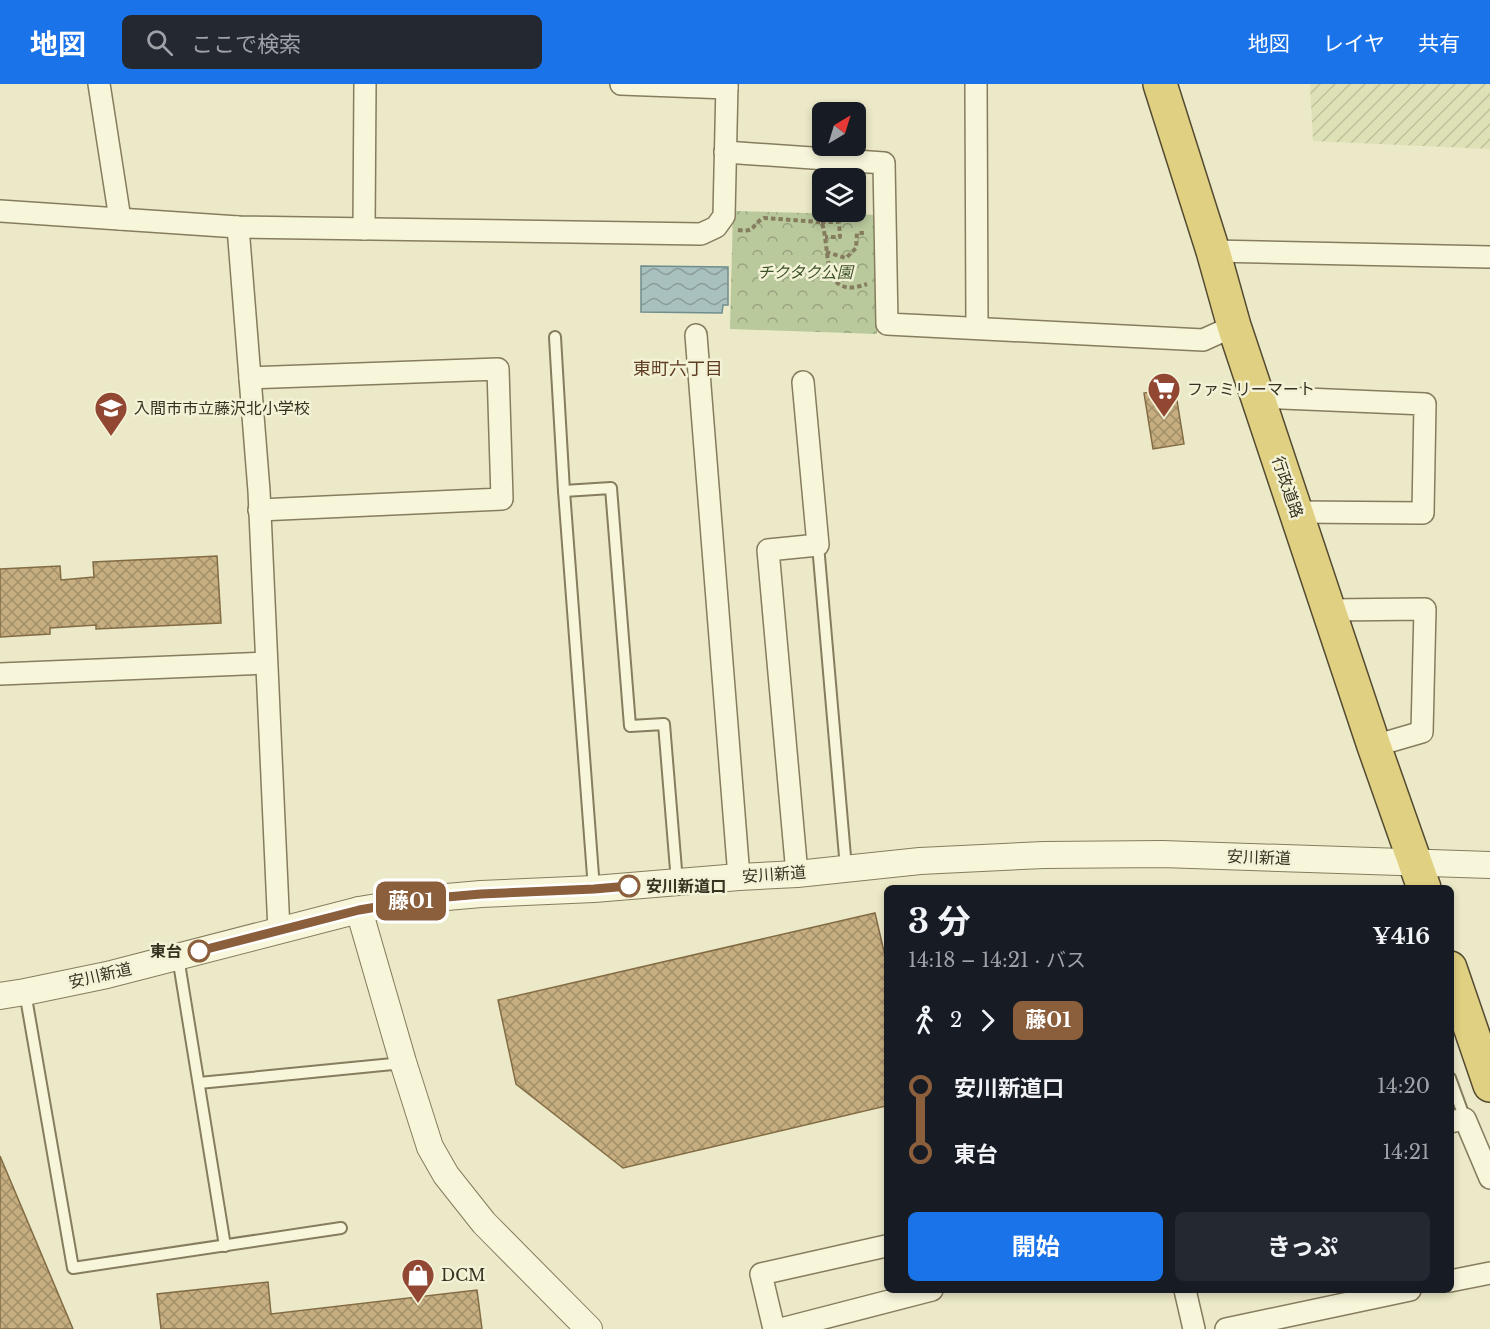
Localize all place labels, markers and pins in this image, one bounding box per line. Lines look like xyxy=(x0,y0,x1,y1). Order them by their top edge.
supermarket icon: ファミリーマート xyxy=(1146,371,1182,418)
place label: ファミリーマート xyxy=(1187,379,1315,399)
school or university icon: 入間市市立藤沢北小学校 xyxy=(93,390,129,437)
place label: 入間市市立藤沢北小学校 xyxy=(134,398,310,418)
marker: 安川新道口 xyxy=(618,875,640,897)
place label: 安川新道口 xyxy=(646,876,726,896)
marker: 東台 xyxy=(188,940,210,962)
place label: 東台 xyxy=(150,941,182,961)
shop icon: DCM xyxy=(400,1257,436,1304)
place label: DCM xyxy=(441,1265,485,1285)

